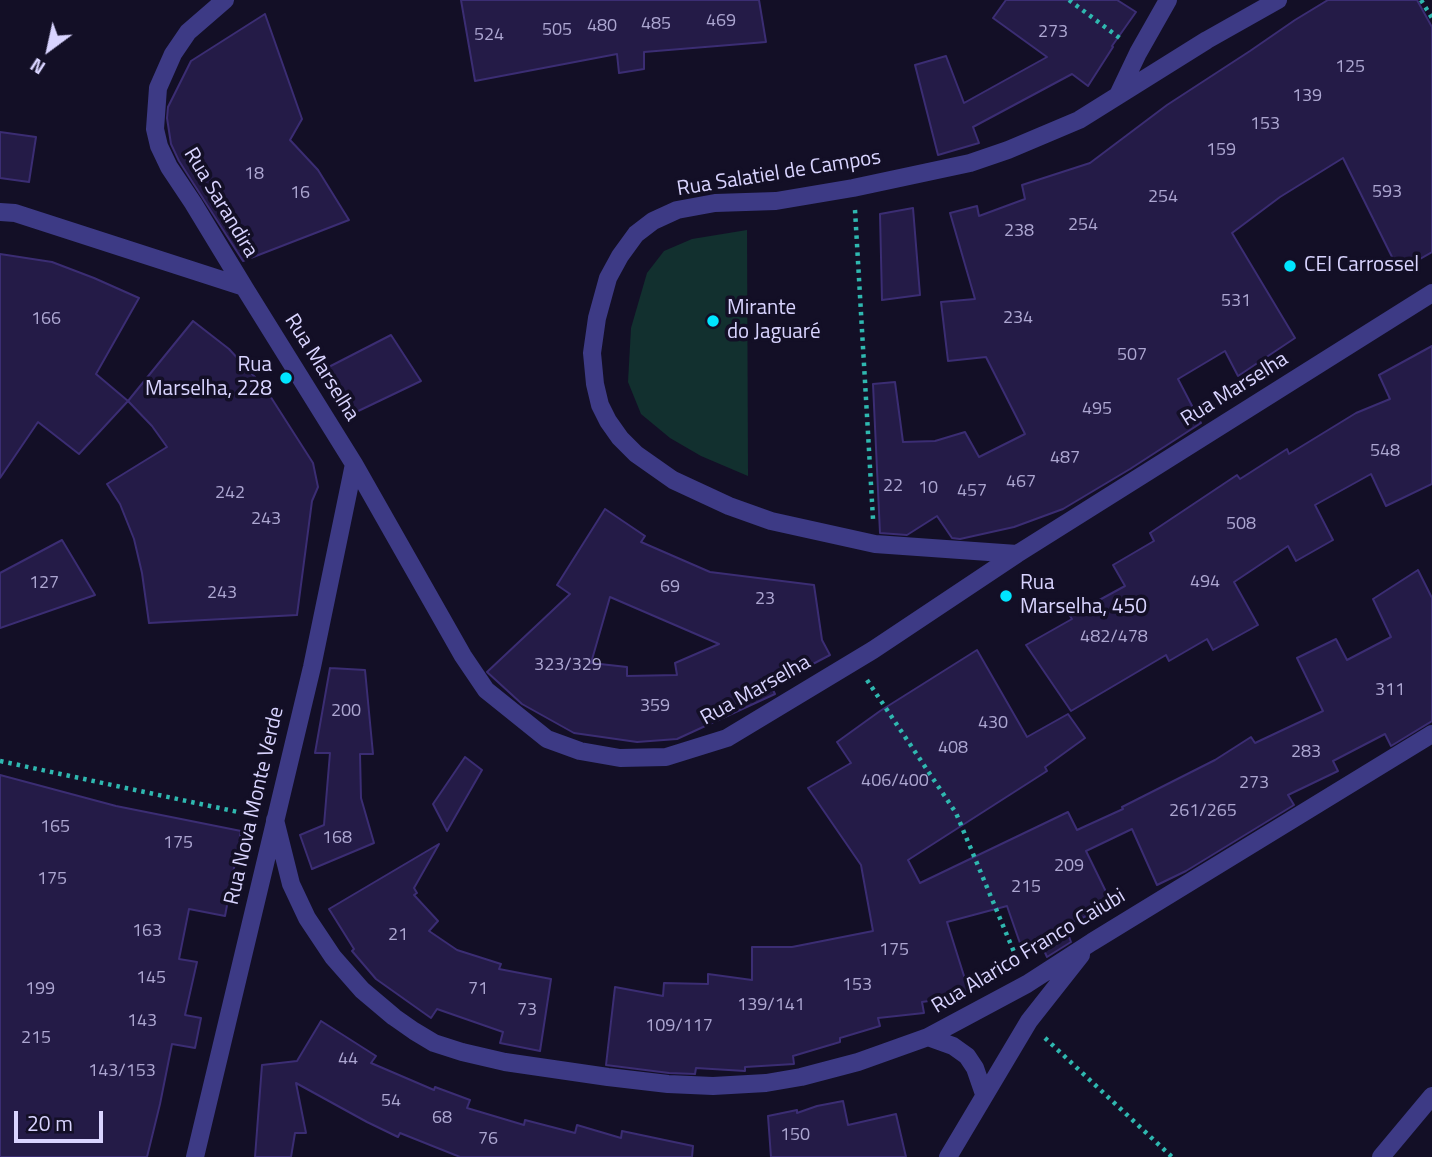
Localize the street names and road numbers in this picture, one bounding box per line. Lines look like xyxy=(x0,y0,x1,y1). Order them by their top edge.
street label: Rua Sarandira xyxy=(177,144,263,262)
street label: Rua Salatiel de Campos xyxy=(675,145,883,203)
street label: Rua Marselha xyxy=(278,310,364,426)
street label: Rua Marselha xyxy=(1177,347,1293,433)
street label: Rua Marselha xyxy=(697,651,815,731)
street label: Rua Nova Monte Verde xyxy=(220,704,290,908)
street label: Rua Alarico Franco Caiubi xyxy=(928,884,1130,1020)

